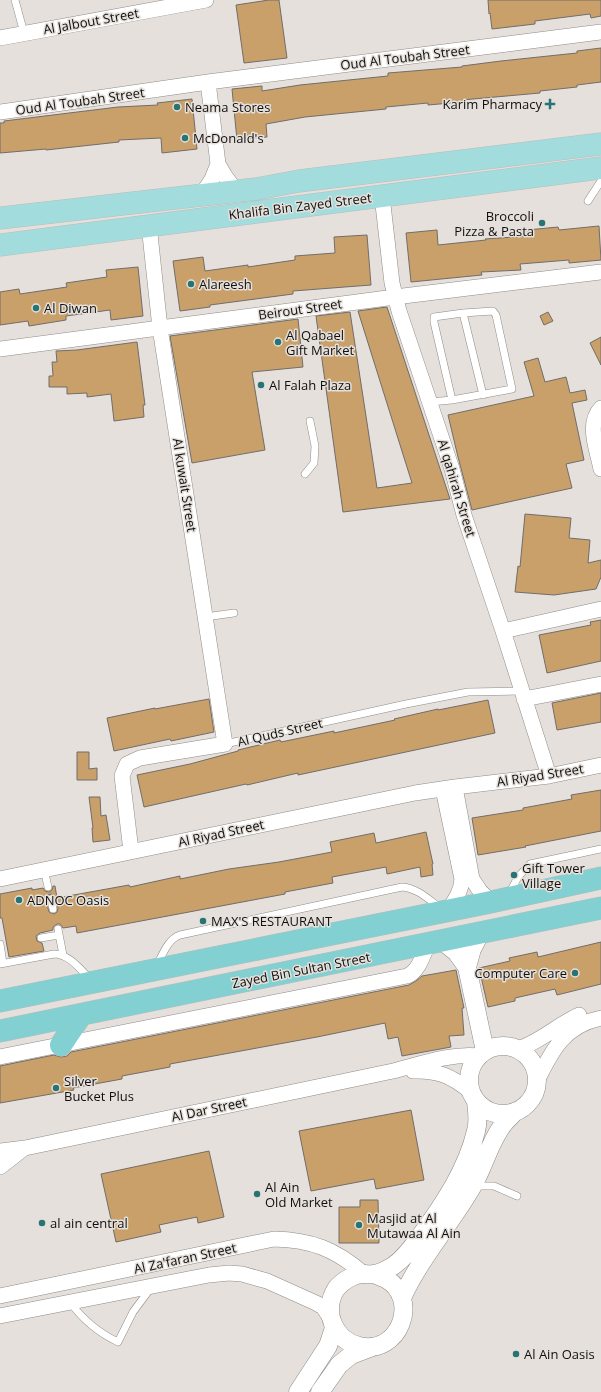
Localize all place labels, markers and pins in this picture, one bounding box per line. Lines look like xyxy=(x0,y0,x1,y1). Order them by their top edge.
place label: Karim Pharmacy xyxy=(442,95,542,113)
place label: Neama Stores xyxy=(185,98,270,116)
marker: Karim Pharmacy xyxy=(545,99,555,109)
marker: Neama Stores xyxy=(172,102,182,112)
place label: McDonald's xyxy=(193,129,264,147)
marker: McDonald's xyxy=(180,133,190,143)
place label: Broccoli Pizza & Pasta xyxy=(454,207,534,240)
marker: Broccoli Pizza & Pasta xyxy=(537,218,547,228)
place label: Alareesh xyxy=(199,275,252,293)
marker: Alareesh xyxy=(186,279,196,289)
place label: Al Diwan xyxy=(44,299,97,317)
marker: Al Diwan xyxy=(31,303,41,313)
place label: Al Qabael Gift Market xyxy=(286,326,354,359)
marker: Al Qabael Gift Market xyxy=(273,337,283,347)
place label: Al Falah Plaza xyxy=(269,376,351,394)
marker: Al Falah Plaza xyxy=(256,380,266,390)
place label: Gift Tower Village xyxy=(522,859,585,892)
marker: Gift Tower Village xyxy=(509,870,519,880)
place label: ADNOC Oasis xyxy=(27,891,109,909)
marker: ADNOC Oasis xyxy=(14,895,24,905)
place label: MAX'S RESTAURANT xyxy=(211,912,333,930)
marker: MAX'S RESTAURANT xyxy=(198,916,208,926)
place label: Computer Care xyxy=(474,964,567,982)
marker: Computer Care xyxy=(570,968,580,978)
place label: Silver Bucket Plus xyxy=(64,1072,134,1105)
marker: Silver Bucket Plus xyxy=(51,1083,61,1093)
place label: Al Ain Old Market xyxy=(265,1178,333,1211)
marker: Al Ain Old Market xyxy=(252,1189,262,1199)
place label: Masjid at Al Mutawaa Al Ain xyxy=(367,1209,461,1242)
place label: al ain central xyxy=(50,1214,128,1232)
marker: al ain central xyxy=(37,1218,47,1228)
marker: Masjid at Al Mutawaa Al Ain xyxy=(354,1220,364,1230)
place label: Al Ain Oasis xyxy=(524,1345,595,1363)
marker: Al Ain Oasis xyxy=(511,1349,521,1359)

